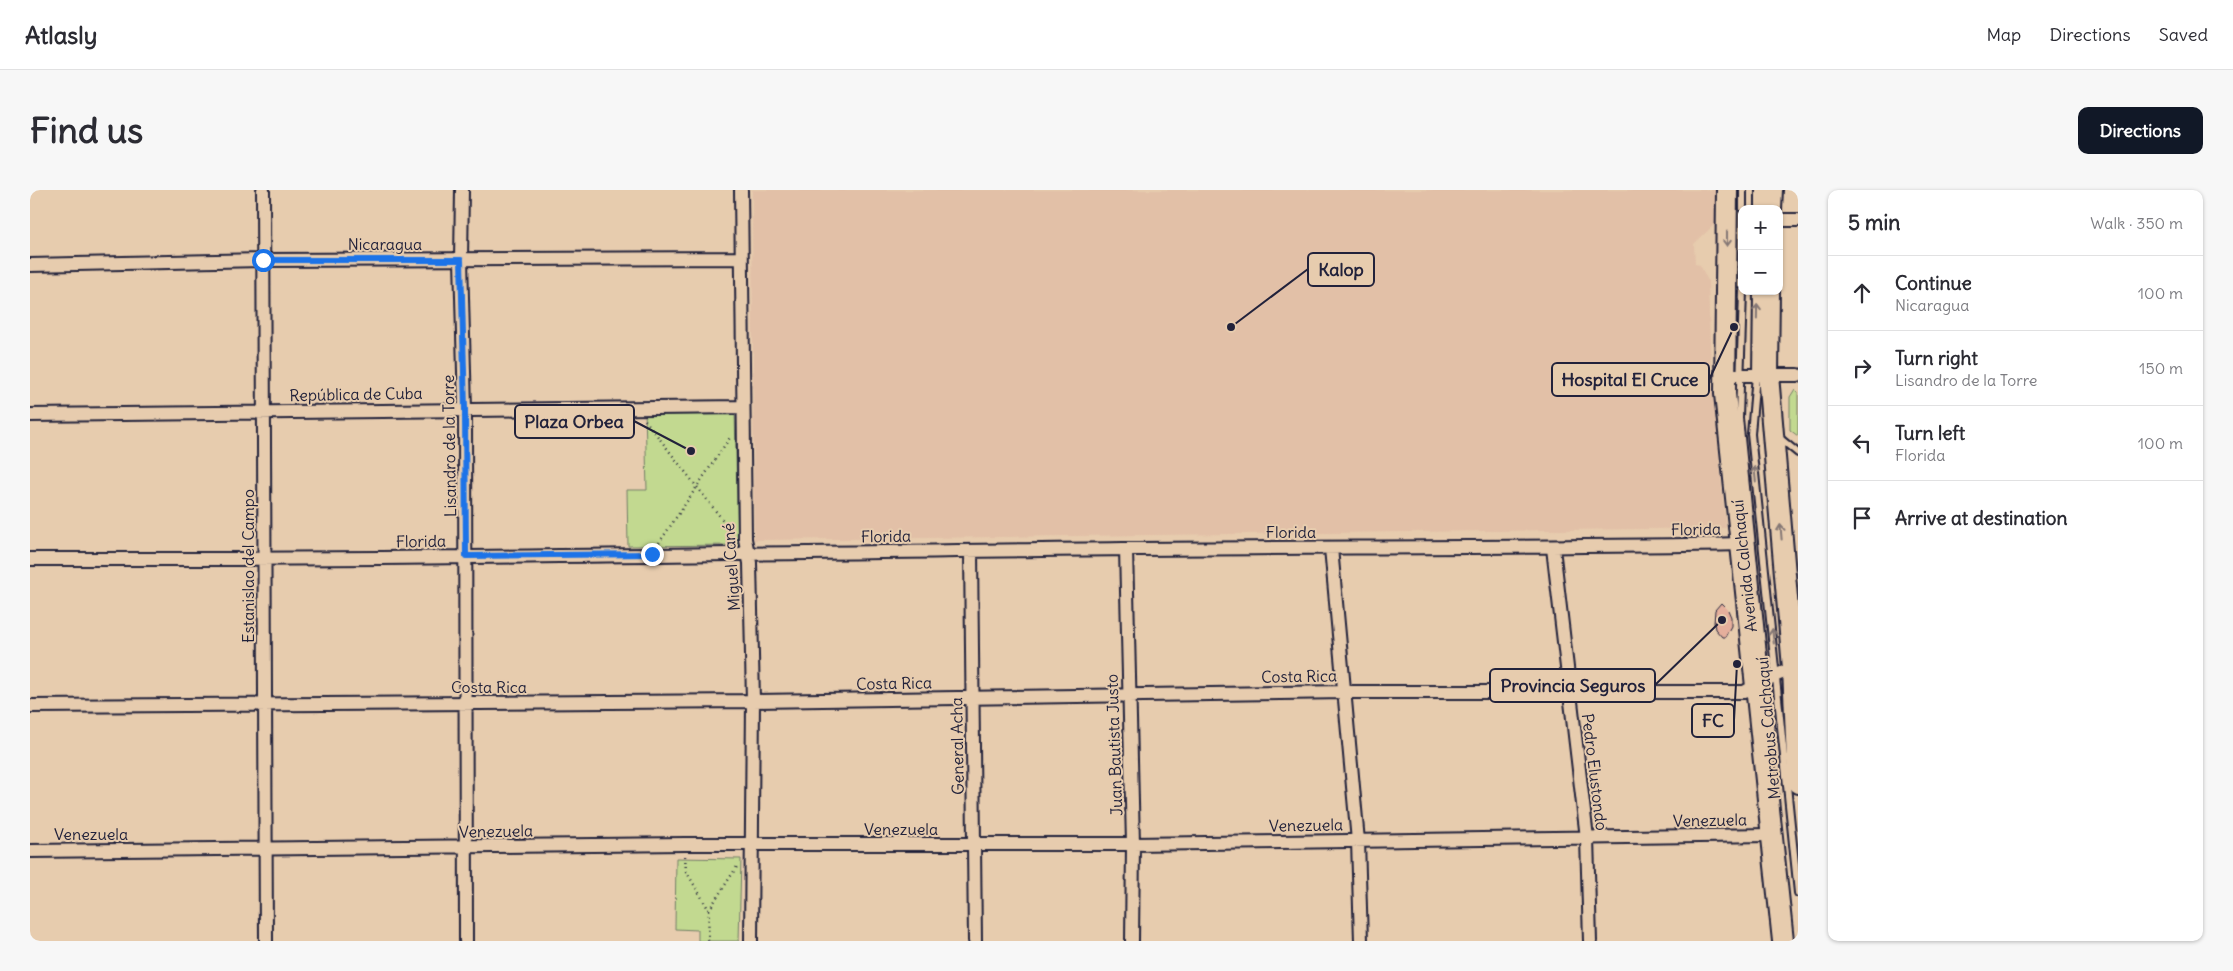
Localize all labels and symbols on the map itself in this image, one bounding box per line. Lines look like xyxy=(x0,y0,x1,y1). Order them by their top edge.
one-way arrow xyxy=(1722,230,1732,246)
street label: Nicaragua xyxy=(348,234,422,254)
route start xyxy=(252,249,275,272)
callout: Kalop xyxy=(1308,253,1374,286)
text: Kalop xyxy=(1318,258,1364,281)
one-way arrow xyxy=(1752,304,1762,320)
callout: Hospital El Cruce xyxy=(1552,363,1709,396)
text: Hospital El Cruce xyxy=(1561,368,1699,391)
street label: Lisandro de la Torre xyxy=(438,375,460,517)
street label: República de Cuba xyxy=(289,383,423,405)
callout: Plaza Orbea xyxy=(515,405,634,438)
text: Plaza Orbea xyxy=(524,410,624,433)
one-way arrow xyxy=(1750,466,1760,482)
street label: Estanislao del Campo xyxy=(238,489,258,643)
street label: Avenida Calchaquí xyxy=(1727,498,1761,633)
street label: Florida xyxy=(1671,519,1721,539)
street label: Miguel Cané xyxy=(718,522,744,612)
street label: Florida xyxy=(1266,522,1316,542)
one-way arrow xyxy=(1776,524,1786,540)
street label: Florida xyxy=(861,526,911,546)
street label: Florida xyxy=(396,531,446,551)
route end xyxy=(641,543,664,566)
one-way arrow xyxy=(1768,628,1778,644)
street label: Metrobus Calchaquí xyxy=(1752,656,1784,800)
street label: Costa Rica xyxy=(1261,665,1337,687)
callout: Provincia Seguros xyxy=(1490,669,1655,702)
street label: Costa Rica xyxy=(856,672,932,694)
street label: Juan Bautista Justo xyxy=(1102,674,1126,816)
text: Provincia Seguros xyxy=(1501,674,1645,697)
street label: Costa Rica xyxy=(451,677,527,697)
street label: General Acha xyxy=(946,697,968,795)
callout: FC xyxy=(1692,704,1734,737)
text: FC xyxy=(1702,709,1724,732)
street label: Pedro Elustondo xyxy=(1578,712,1612,832)
street label: Venezuela xyxy=(1673,809,1747,831)
street label: Venezuela xyxy=(1269,814,1343,836)
street label: Venezuela xyxy=(864,819,938,839)
street label: Venezuela xyxy=(459,820,533,842)
street label: Venezuela xyxy=(54,824,128,844)

